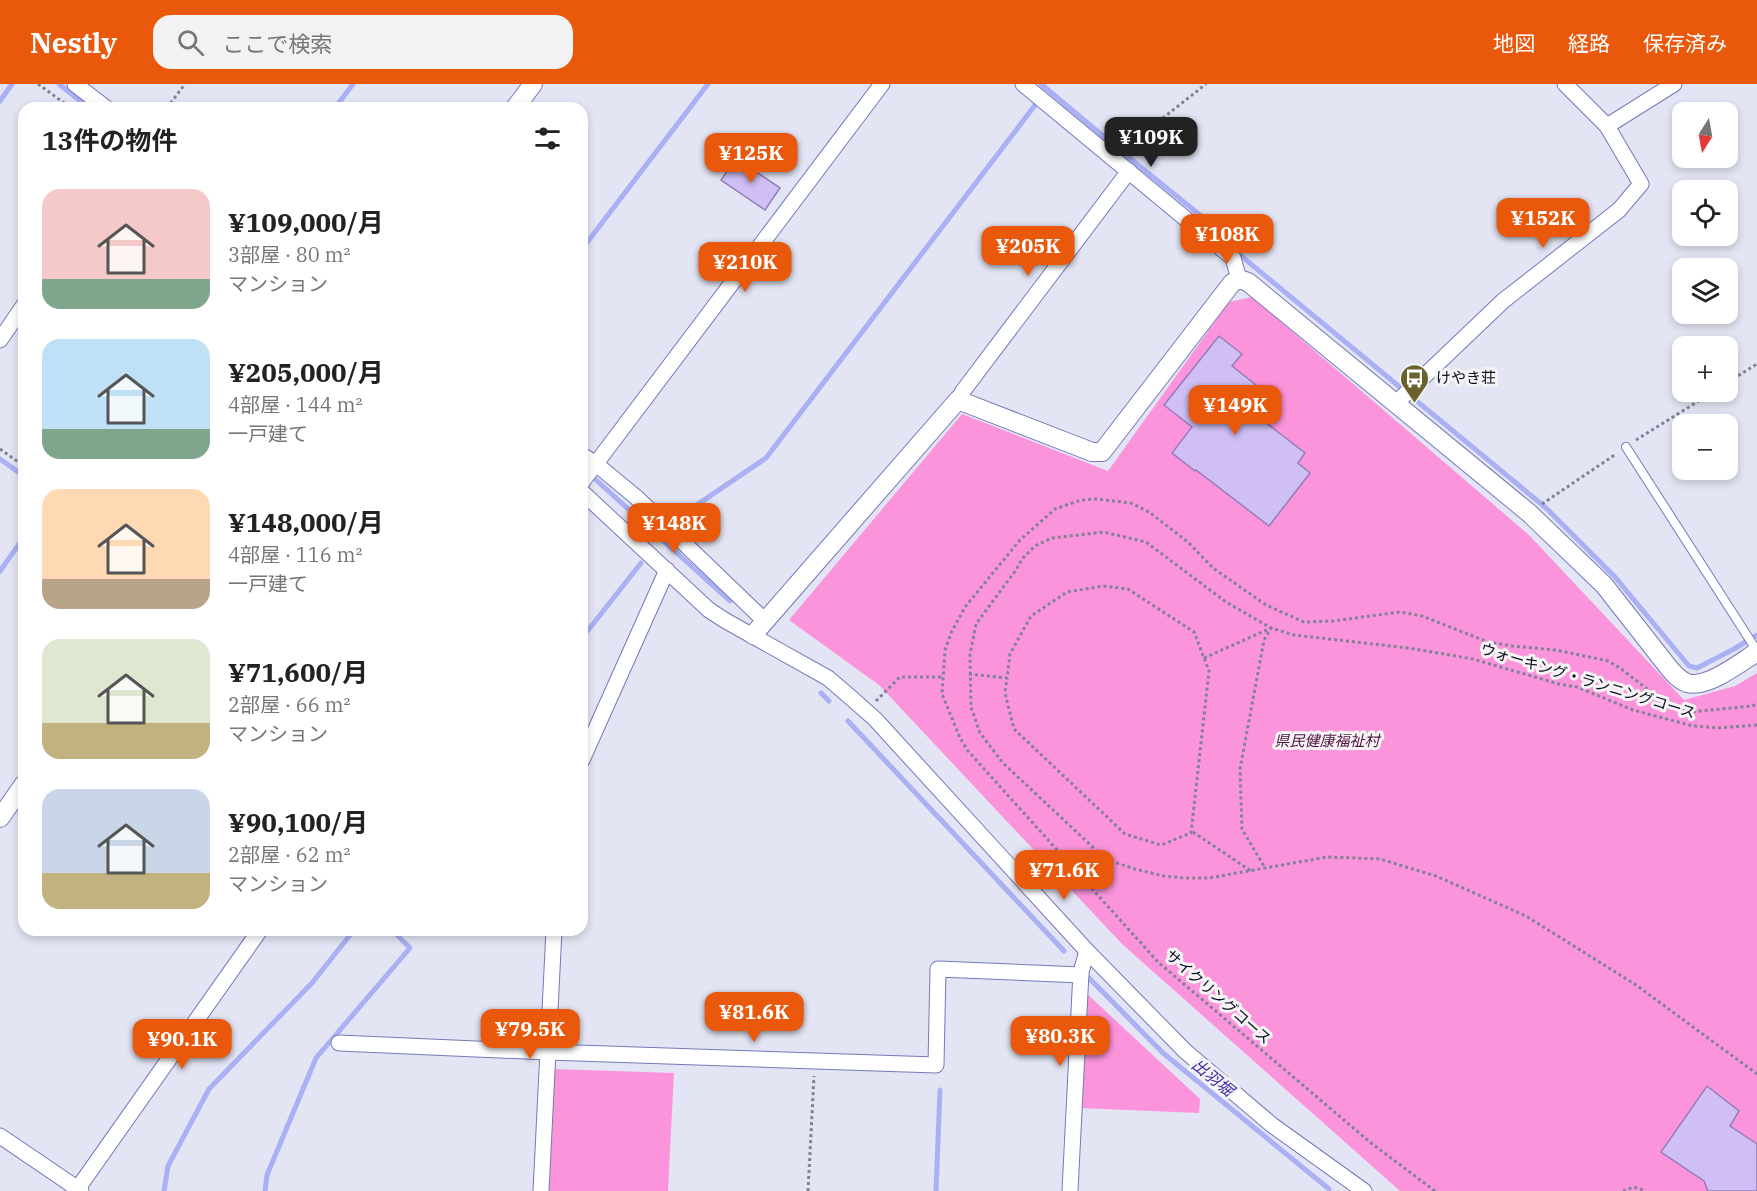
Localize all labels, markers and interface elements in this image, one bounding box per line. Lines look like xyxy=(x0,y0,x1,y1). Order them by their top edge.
search box xyxy=(153,15,573,69)
text: Nestly xyxy=(30,24,117,61)
icon: search xyxy=(174,26,207,59)
text: ここで検索 xyxy=(222,29,332,58)
text: 地図 xyxy=(1493,29,1535,57)
text: 経路 xyxy=(1568,29,1610,57)
text: 保存済み xyxy=(1643,29,1727,57)
north arrow xyxy=(1672,102,1738,168)
map controls xyxy=(1672,102,1738,480)
pin: ¥109K xyxy=(1109,117,1193,168)
icon: filters xyxy=(531,122,564,155)
text: 13件の物件 xyxy=(42,123,177,157)
text: ¥109K xyxy=(1119,123,1183,150)
pin: ¥125K xyxy=(709,133,793,184)
text: ¥125K xyxy=(719,139,783,166)
button: locate xyxy=(1672,180,1738,246)
pin: ¥152K xyxy=(1501,198,1585,249)
text: ¥152K xyxy=(1511,204,1575,231)
text: ¥109,000/月 xyxy=(228,205,384,239)
icon: home xyxy=(90,213,162,285)
pin: ¥108K xyxy=(1185,214,1269,265)
text: ¥108K xyxy=(1195,220,1259,247)
pin: ¥205K xyxy=(986,226,1070,277)
text: ¥205K xyxy=(996,232,1060,259)
text: 3部屋 · 80 m² xyxy=(228,241,350,268)
pin: ¥210K xyxy=(703,242,787,293)
text: ¥210K xyxy=(713,248,777,275)
button: layers xyxy=(1672,258,1738,324)
text: マンション xyxy=(228,270,328,297)
button: + xyxy=(1672,336,1738,402)
text: ¥205,000/月 xyxy=(228,355,384,389)
bus stop icon: けやき荘 xyxy=(1399,362,1431,404)
icon: home xyxy=(90,363,162,435)
place label: けやき荘 xyxy=(1436,368,1496,387)
pin: ¥149K xyxy=(1193,385,1277,436)
text: 4部屋 · 144 m² xyxy=(228,391,362,418)
text: ¥149K xyxy=(1203,391,1267,418)
button: − xyxy=(1672,414,1738,480)
text: 一戸建て xyxy=(228,420,308,447)
pin: ¥148K xyxy=(632,503,716,554)
text: ¥148,000/月 xyxy=(228,505,384,539)
text: ¥148K xyxy=(642,509,706,536)
icon: home xyxy=(90,513,162,585)
text: 4部屋 · 116 m² xyxy=(228,541,362,568)
text: 一戸建て xyxy=(228,570,308,597)
street label: ウォーキング・ランニングコース xyxy=(1478,639,1698,722)
text: ¥71,600/月 xyxy=(228,655,368,689)
icon: home xyxy=(90,663,162,735)
text: 2部屋 · 66 m² xyxy=(228,691,350,718)
text: マンション xyxy=(228,720,328,747)
park label: 県民健康福祉村 xyxy=(1274,731,1381,750)
text: ¥90,100/月 xyxy=(228,805,368,839)
icon: home xyxy=(90,813,162,885)
text: 2部屋 · 62 m² xyxy=(228,841,350,868)
pin: ¥71.6K xyxy=(1015,850,1113,901)
text: ¥71.6K xyxy=(1029,856,1099,883)
text: マンション xyxy=(228,870,328,897)
street label: サイクリングコース xyxy=(1162,946,1275,1048)
pin: ¥81.6K xyxy=(705,992,803,1043)
text: ¥81.6K xyxy=(719,998,789,1025)
pin: ¥79.5K xyxy=(481,1009,579,1060)
text: ¥79.5K xyxy=(495,1015,565,1042)
pin: ¥80.3K xyxy=(1011,1016,1109,1067)
pin: ¥90.1K xyxy=(133,1019,231,1070)
text: ¥80.3K xyxy=(1025,1022,1095,1049)
text: ¥90.1K xyxy=(147,1025,217,1052)
water label: 出羽堀 xyxy=(1188,1054,1240,1102)

